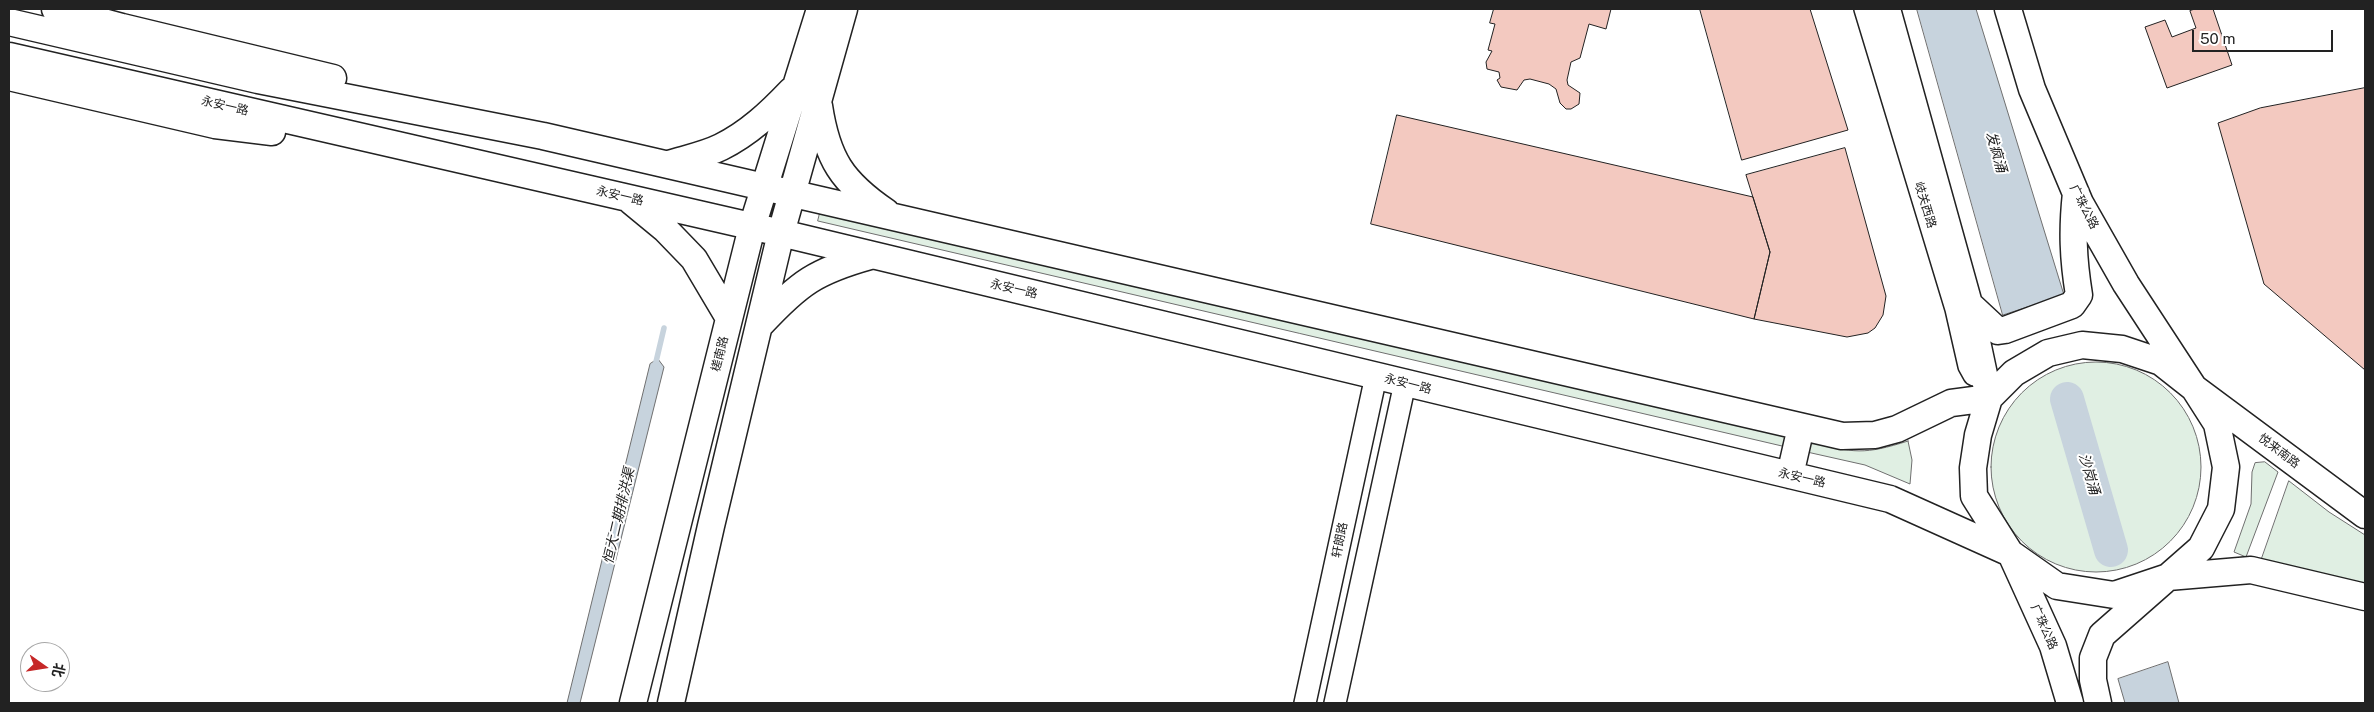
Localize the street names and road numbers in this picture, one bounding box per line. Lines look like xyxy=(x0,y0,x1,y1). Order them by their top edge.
street label: 永安一路 xyxy=(200,94,250,118)
street label: 岐关西路 xyxy=(1911,180,1939,230)
street label: 广珠公路 xyxy=(2067,182,2101,232)
street label: 永安一路 xyxy=(595,184,645,208)
street label: 永安一路 xyxy=(989,277,1039,301)
street label: 槎南路 xyxy=(709,335,731,373)
street label: 永安一路 xyxy=(1383,371,1433,397)
street label: 悦来南路 xyxy=(2255,431,2303,471)
street label: 永安一路 xyxy=(1777,466,1827,490)
street label: 轩朗路 xyxy=(1329,521,1351,559)
street label: 广珠公路 xyxy=(2028,602,2060,652)

